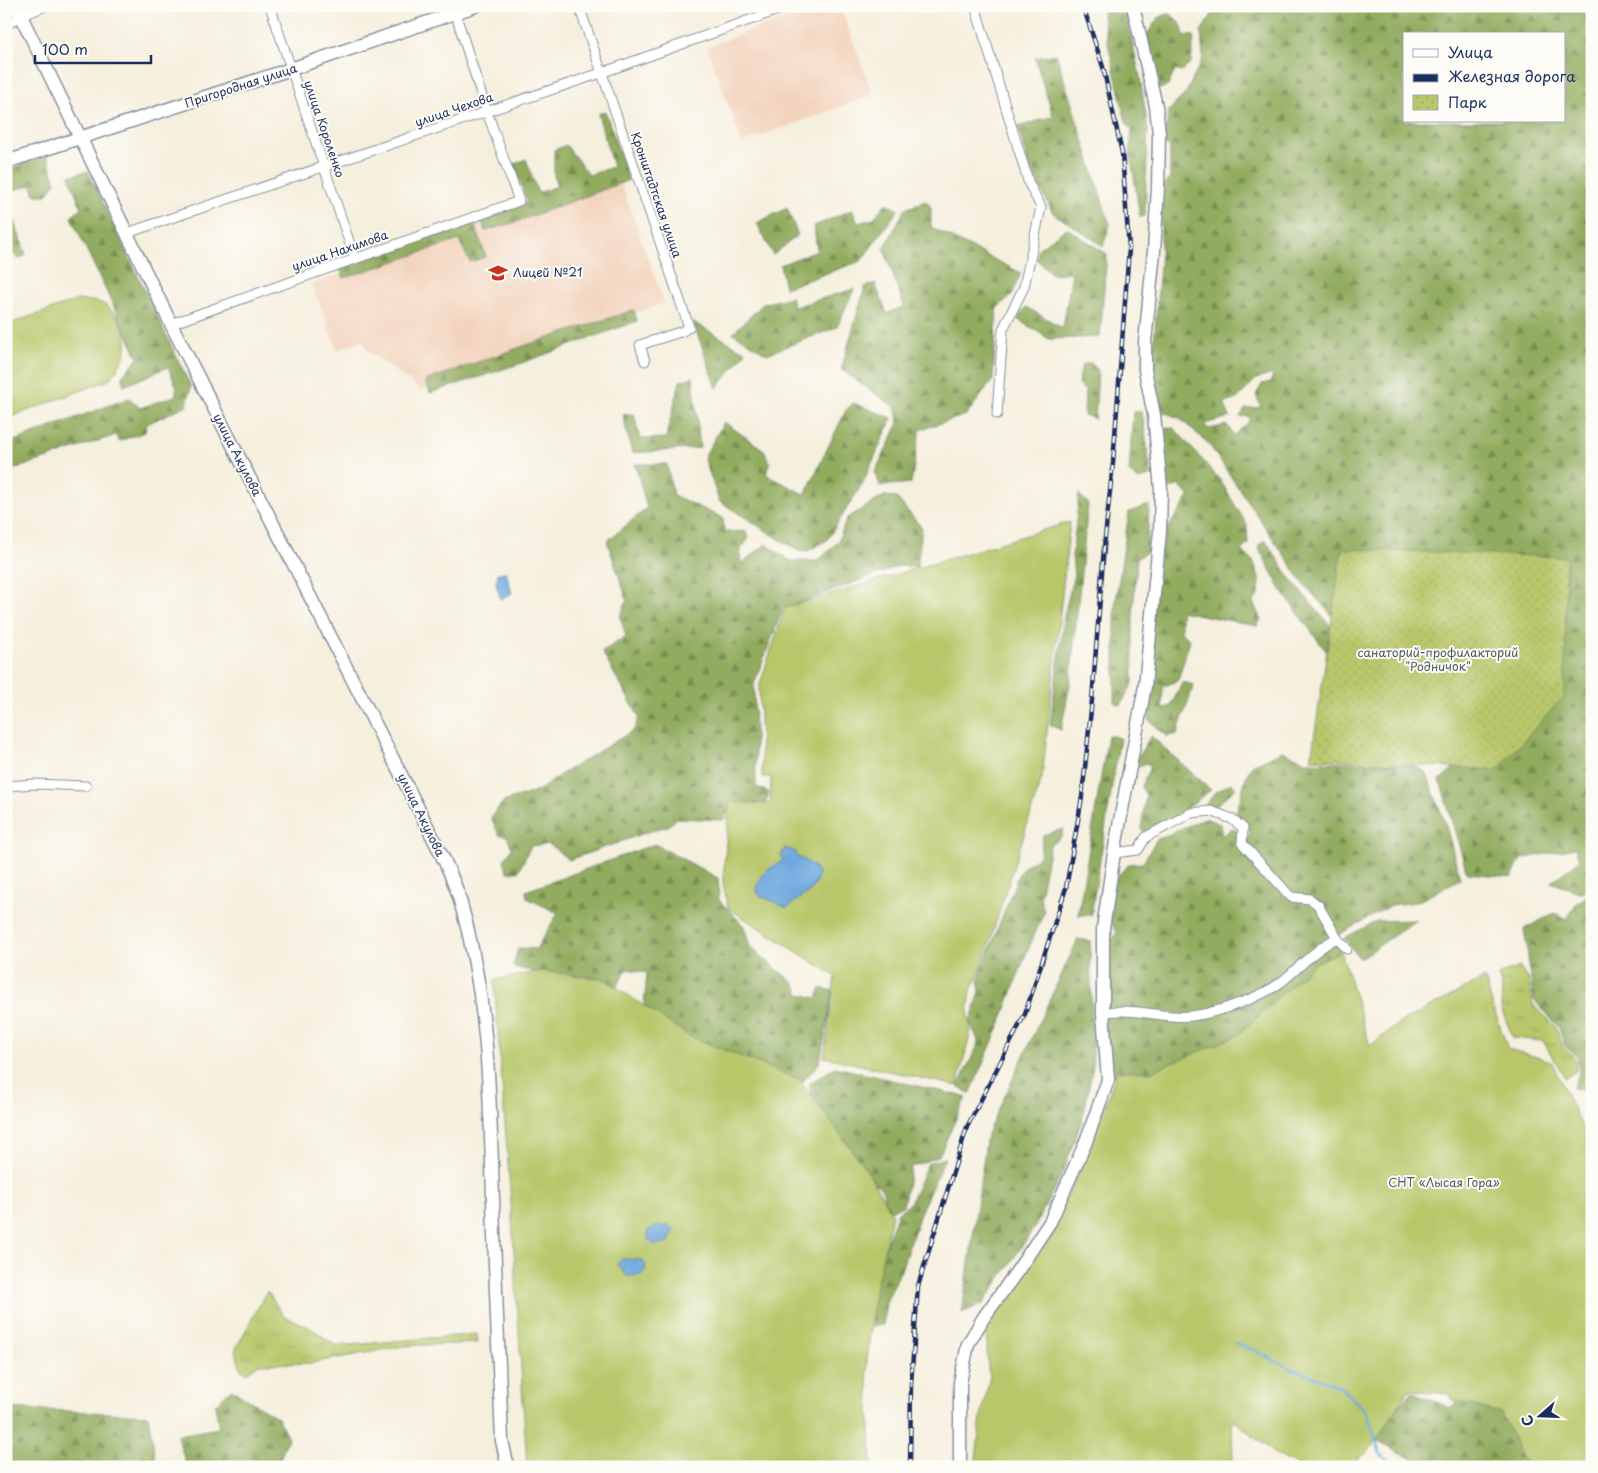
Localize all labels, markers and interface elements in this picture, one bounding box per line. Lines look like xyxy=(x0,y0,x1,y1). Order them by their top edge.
scale bar xyxy=(35,32,151,64)
legend xyxy=(1403,32,1566,122)
text: 100 m xyxy=(42,37,88,60)
text: Улица xyxy=(1448,40,1493,63)
street label: Пригородная улица xyxy=(182,58,300,112)
text: Железная дорога xyxy=(1448,64,1576,87)
street label: улица Короленко xyxy=(300,78,350,180)
street label: улица Чехова xyxy=(412,87,496,131)
text: Парк xyxy=(1448,90,1487,113)
street label: Кронштадтская улица xyxy=(627,129,687,260)
street label: улица Нахимова xyxy=(289,225,391,275)
school or university icon: Лицей №21 xyxy=(487,262,509,284)
place label: Лицей №21 xyxy=(513,263,582,281)
street label: улица Акулова xyxy=(209,410,267,500)
park label: санаторий-профилакторий "Родничок" xyxy=(1358,643,1518,675)
street label: улица Акулова xyxy=(394,770,450,860)
park label: СНТ «Лысая Гора» xyxy=(1388,1173,1500,1191)
north arrow xyxy=(1516,1390,1566,1440)
text: С xyxy=(1516,1412,1539,1429)

